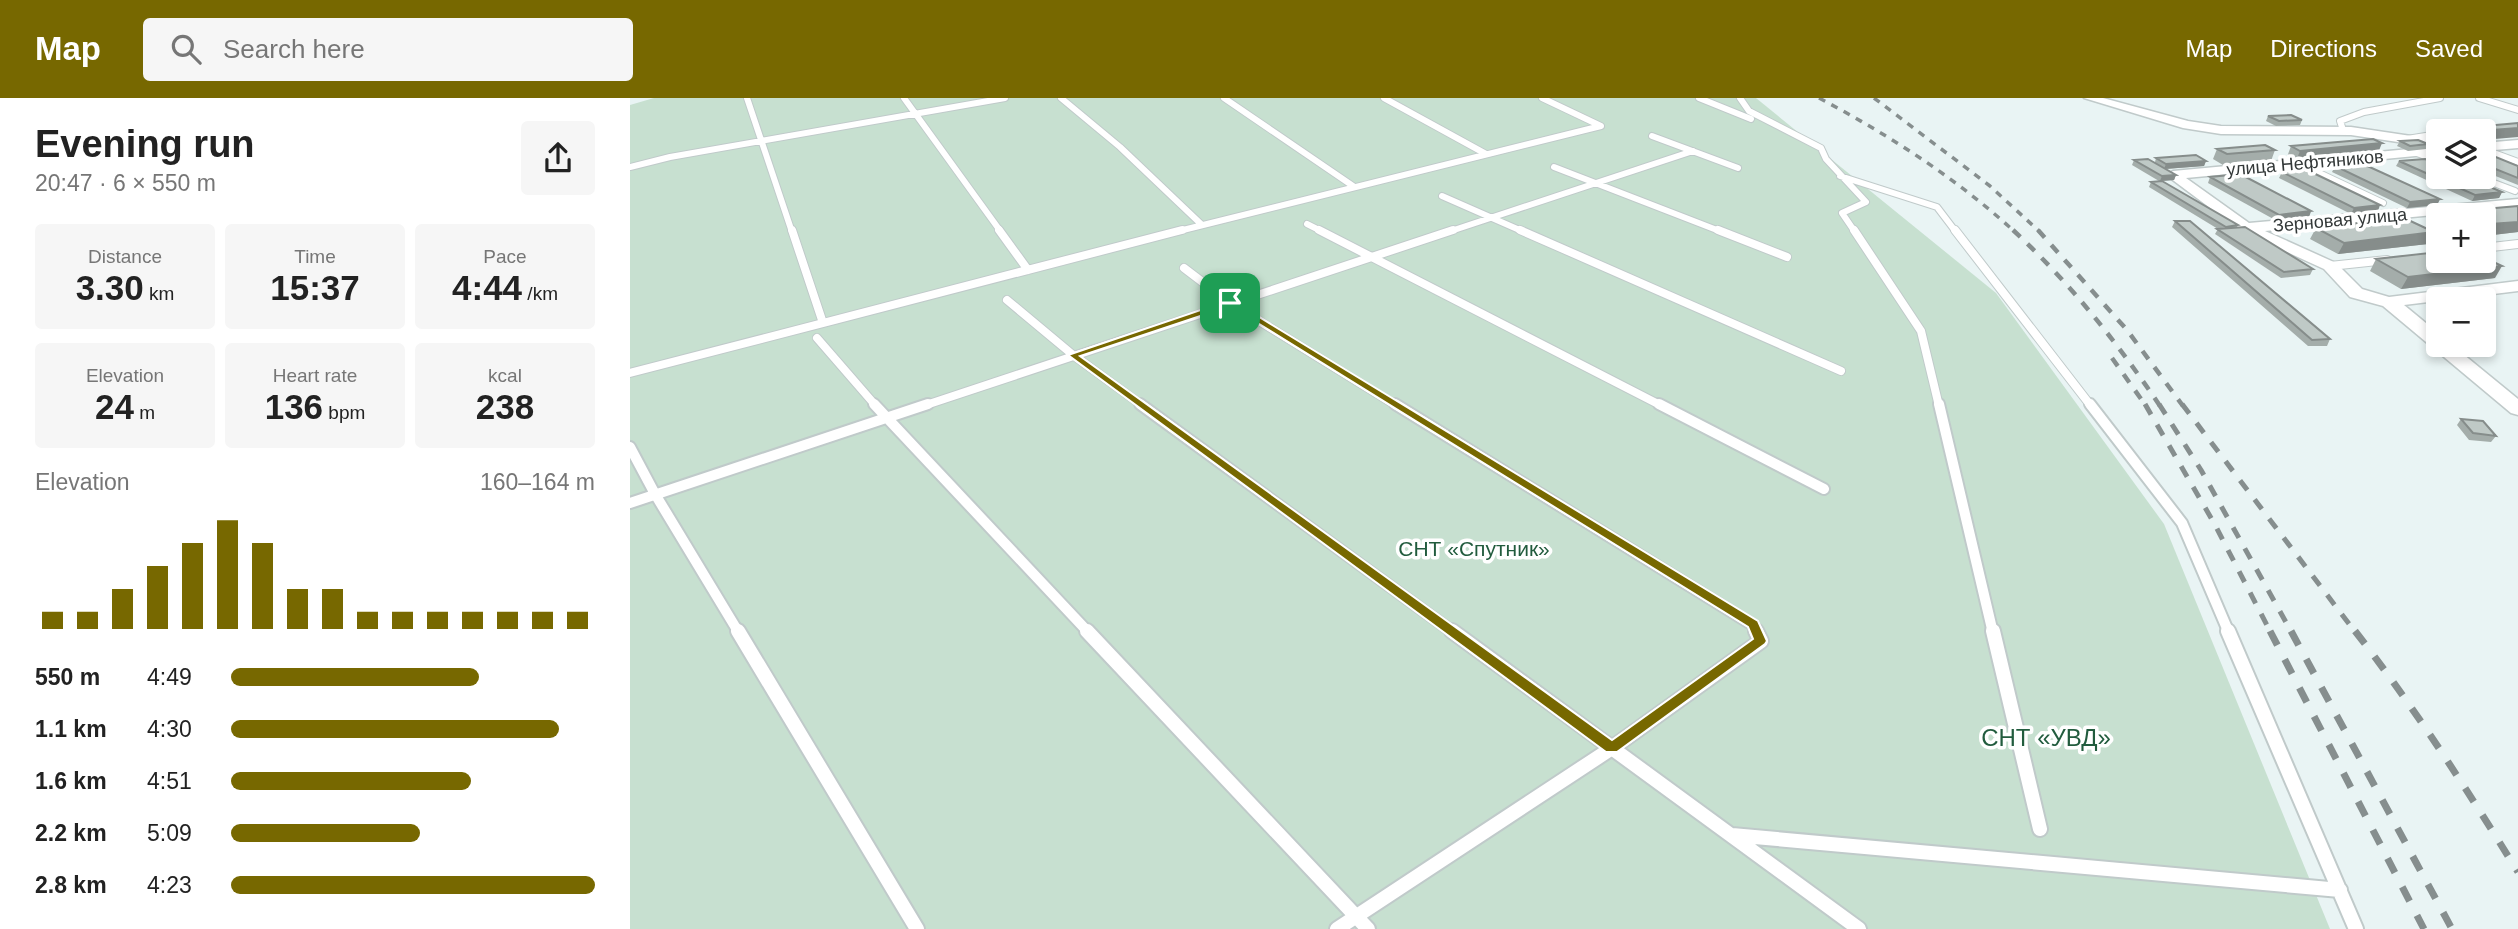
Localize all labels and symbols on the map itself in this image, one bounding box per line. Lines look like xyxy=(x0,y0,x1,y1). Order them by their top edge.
street label: улица Нефтяников xyxy=(2226,146,2384,180)
street label: Зерновая улица xyxy=(2272,204,2409,236)
pin xyxy=(1200,273,1260,333)
park label: СНТ «Спутник» xyxy=(1398,537,1550,560)
park label: СНТ «УВД» xyxy=(1981,724,2111,751)

